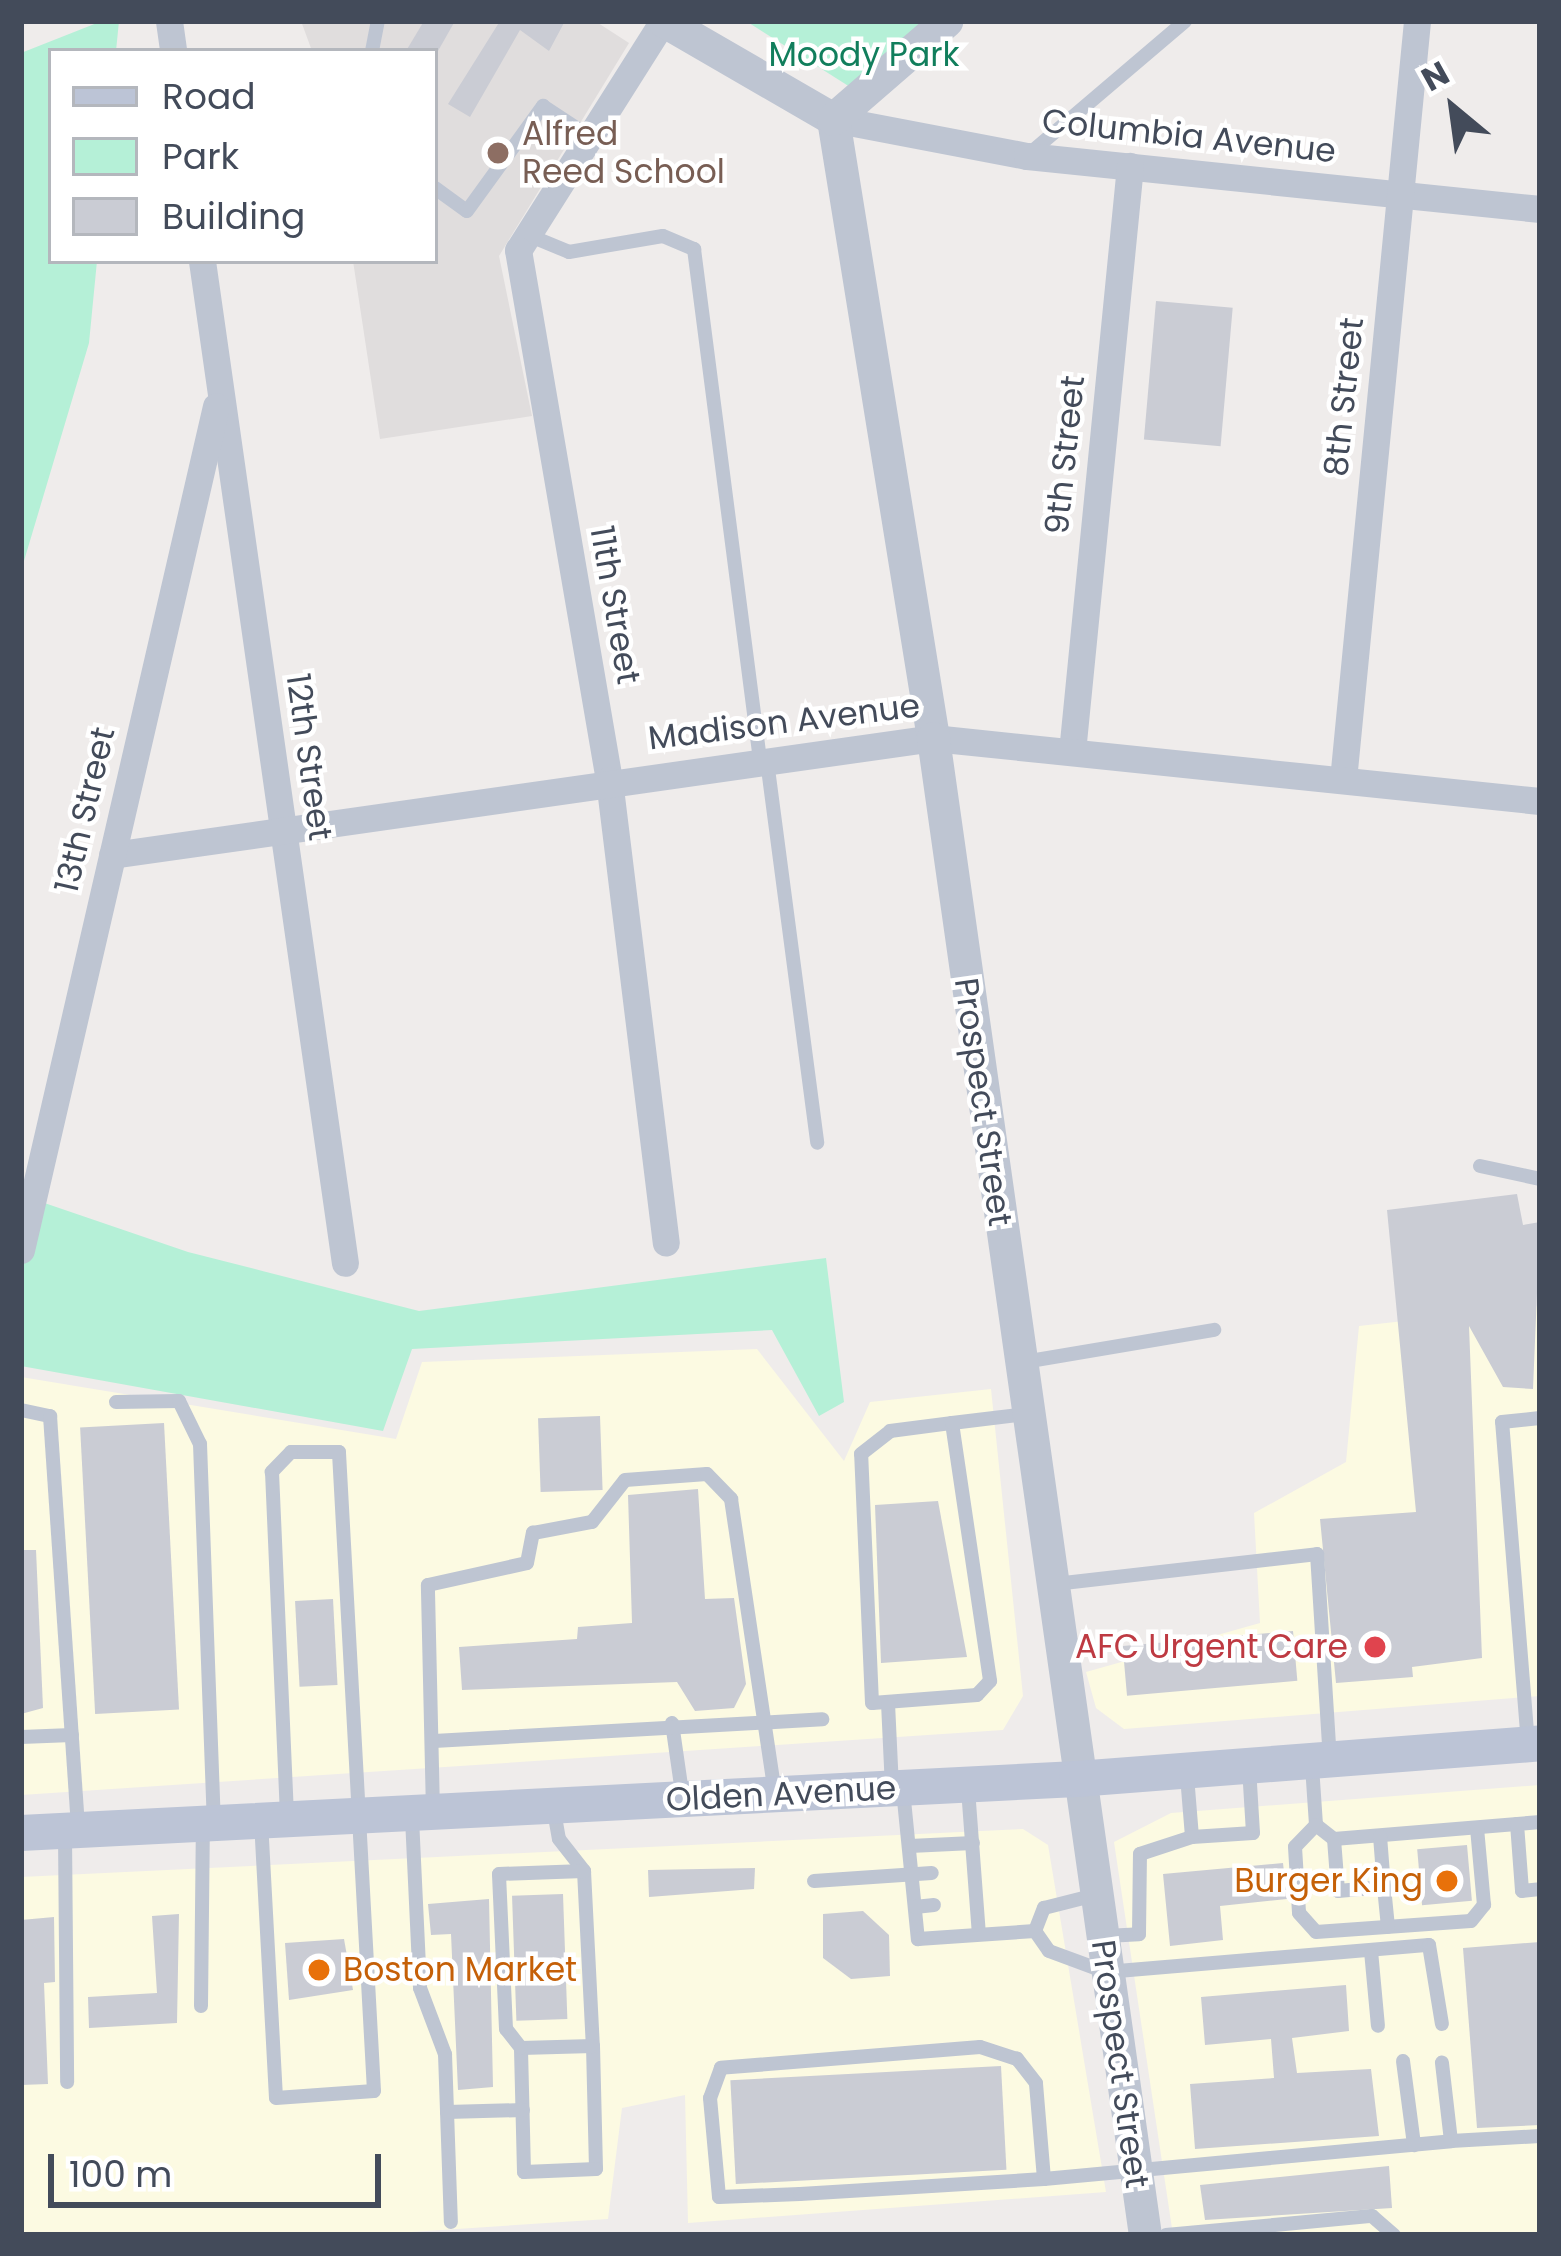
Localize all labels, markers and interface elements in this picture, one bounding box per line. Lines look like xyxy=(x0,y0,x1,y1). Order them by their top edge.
park label: Moody Park xyxy=(768,35,960,75)
legend xyxy=(48,48,438,264)
north arrow xyxy=(1393,48,1513,168)
text: N xyxy=(1413,50,1458,103)
text: Road xyxy=(162,71,256,122)
street label: Columbia Avenue xyxy=(1040,101,1338,171)
place label: Alfred Reed School xyxy=(522,114,725,192)
text: Park xyxy=(162,131,239,182)
marker: Alfred Reed School xyxy=(485,140,511,166)
text: Building xyxy=(162,191,305,242)
street label: 8th Street xyxy=(1316,316,1372,478)
street label: 9th Street xyxy=(1037,374,1093,536)
street label: 11th Street xyxy=(582,523,648,687)
street label: 12th Street xyxy=(278,671,340,843)
street label: Madison Avenue xyxy=(646,686,922,758)
street label: 13th Street xyxy=(47,723,123,897)
street label: Prospect Street xyxy=(946,975,1020,1229)
place label: AFC Urgent Care xyxy=(1075,1627,1348,1667)
marker: AFC Urgent Care xyxy=(1359,1631,1391,1663)
street label: Olden Avenue xyxy=(665,1768,897,1820)
place label: Burger King xyxy=(1234,1861,1423,1901)
marker: Burger King xyxy=(1434,1868,1460,1894)
street label: Prospect Street xyxy=(1083,1937,1157,2191)
place label: Boston Market xyxy=(343,1950,577,1990)
marker: Boston Market xyxy=(306,1957,332,1983)
scale bar xyxy=(54,2130,387,2204)
text: 100 m xyxy=(69,2149,172,2200)

